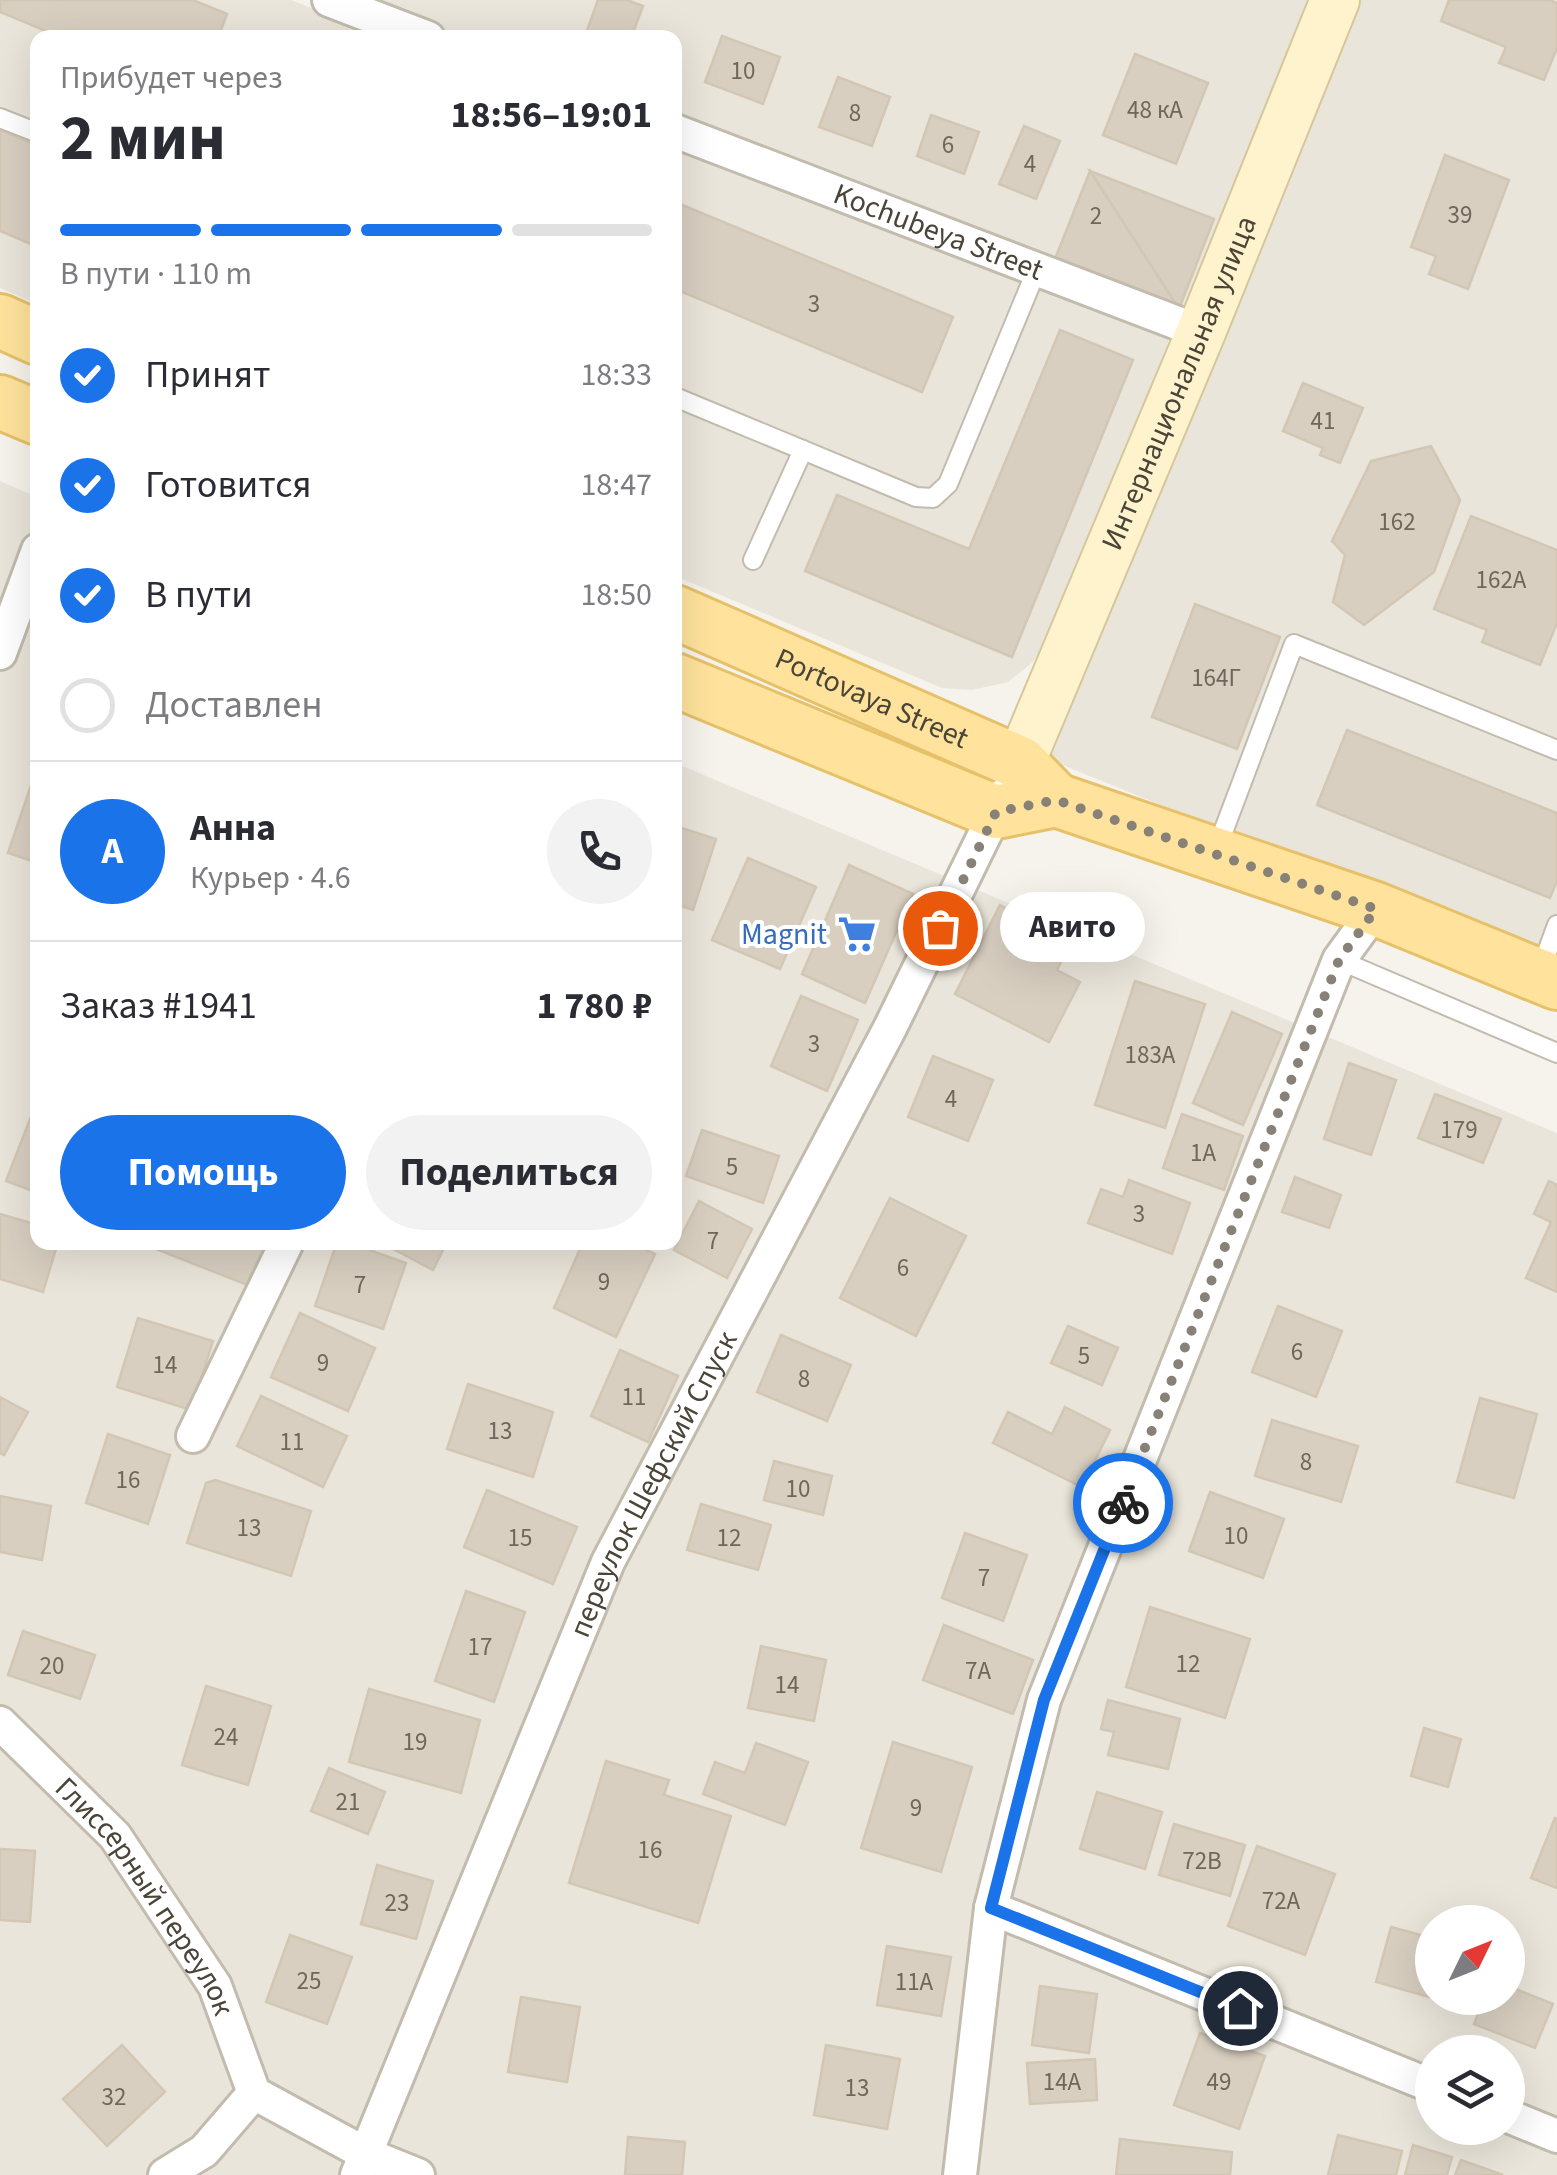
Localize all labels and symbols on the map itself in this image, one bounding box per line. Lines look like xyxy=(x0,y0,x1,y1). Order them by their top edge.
house number: 10 xyxy=(731,53,755,89)
house number: 48 кА xyxy=(1127,92,1183,128)
house number: 8 xyxy=(849,95,861,131)
house number: 6 xyxy=(942,127,954,163)
house number: 4 xyxy=(1024,146,1036,182)
street label: Kochubeya Street xyxy=(827,173,1049,292)
house number: 39 xyxy=(1448,197,1472,233)
house number: 2 xyxy=(1090,198,1102,234)
street label: Интернациональная улица xyxy=(1091,209,1268,557)
house number: 3 xyxy=(808,286,820,322)
house number: 41 xyxy=(1311,403,1335,439)
house number: 162 xyxy=(1378,504,1416,540)
house number: 162А xyxy=(1476,562,1527,598)
street label: Portovaya Street xyxy=(768,637,975,760)
house number: 164Г xyxy=(1191,660,1241,696)
pin xyxy=(898,886,983,971)
callout: Авито xyxy=(1000,893,1145,963)
place label: Magnit xyxy=(741,913,827,956)
supermarket icon: Magnit xyxy=(836,913,878,955)
house number: 3 xyxy=(808,1026,820,1062)
house number: 183А xyxy=(1125,1037,1176,1073)
house number: 4 xyxy=(945,1081,957,1117)
house number: 179 xyxy=(1440,1112,1478,1148)
house number: 1А xyxy=(1190,1135,1216,1171)
house number: 5 xyxy=(726,1149,738,1185)
house number: 3 xyxy=(1133,1196,1145,1232)
house number: 7 xyxy=(707,1223,719,1259)
house number: 6 xyxy=(897,1250,909,1286)
house number: 9 xyxy=(598,1264,610,1300)
house number: 7 xyxy=(354,1267,366,1303)
street label: переулок Шефский Спуск xyxy=(558,1323,748,1644)
house number: 6 xyxy=(1291,1334,1303,1370)
house number: 5 xyxy=(1078,1338,1090,1374)
house number: 9 xyxy=(317,1345,329,1381)
house number: 14 xyxy=(153,1347,177,1383)
house number: 8 xyxy=(798,1361,810,1397)
house number: 11 xyxy=(622,1379,646,1415)
house number: 13 xyxy=(488,1413,512,1449)
house number: 11 xyxy=(280,1424,304,1460)
house number: 8 xyxy=(1300,1444,1312,1480)
courier xyxy=(1073,1453,1173,1553)
house number: 16 xyxy=(116,1462,140,1498)
house number: 10 xyxy=(786,1471,810,1507)
house number: 13 xyxy=(237,1510,261,1546)
house number: 10 xyxy=(1224,1518,1248,1554)
house number: 15 xyxy=(508,1520,532,1556)
house number: 12 xyxy=(717,1520,741,1556)
house number: 7 xyxy=(978,1560,990,1596)
house number: 17 xyxy=(468,1629,492,1665)
house number: 12 xyxy=(1176,1646,1200,1682)
house number: 20 xyxy=(40,1648,64,1684)
house number: 7А xyxy=(965,1653,991,1689)
house number: 14 xyxy=(775,1667,799,1703)
house number: 24 xyxy=(214,1719,238,1755)
house number: 19 xyxy=(403,1724,427,1760)
street label: Глиссерный переулок xyxy=(45,1768,245,2021)
house number: 21 xyxy=(336,1784,360,1820)
house number: 9 xyxy=(910,1790,922,1826)
house number: 16 xyxy=(638,1832,662,1868)
house number: 72В xyxy=(1182,1843,1222,1879)
house number: 72А xyxy=(1262,1883,1301,1919)
house number: 23 xyxy=(385,1885,409,1921)
north arrow xyxy=(1415,1905,1525,2015)
house number: 25 xyxy=(297,1963,321,1999)
house number: 11А xyxy=(895,1964,934,2000)
pin xyxy=(1198,1966,1283,2051)
house number: 14А xyxy=(1043,2064,1082,2100)
house number: 49 xyxy=(1207,2064,1231,2100)
house number: 13 xyxy=(845,2070,869,2106)
house number: 32 xyxy=(102,2079,126,2115)

